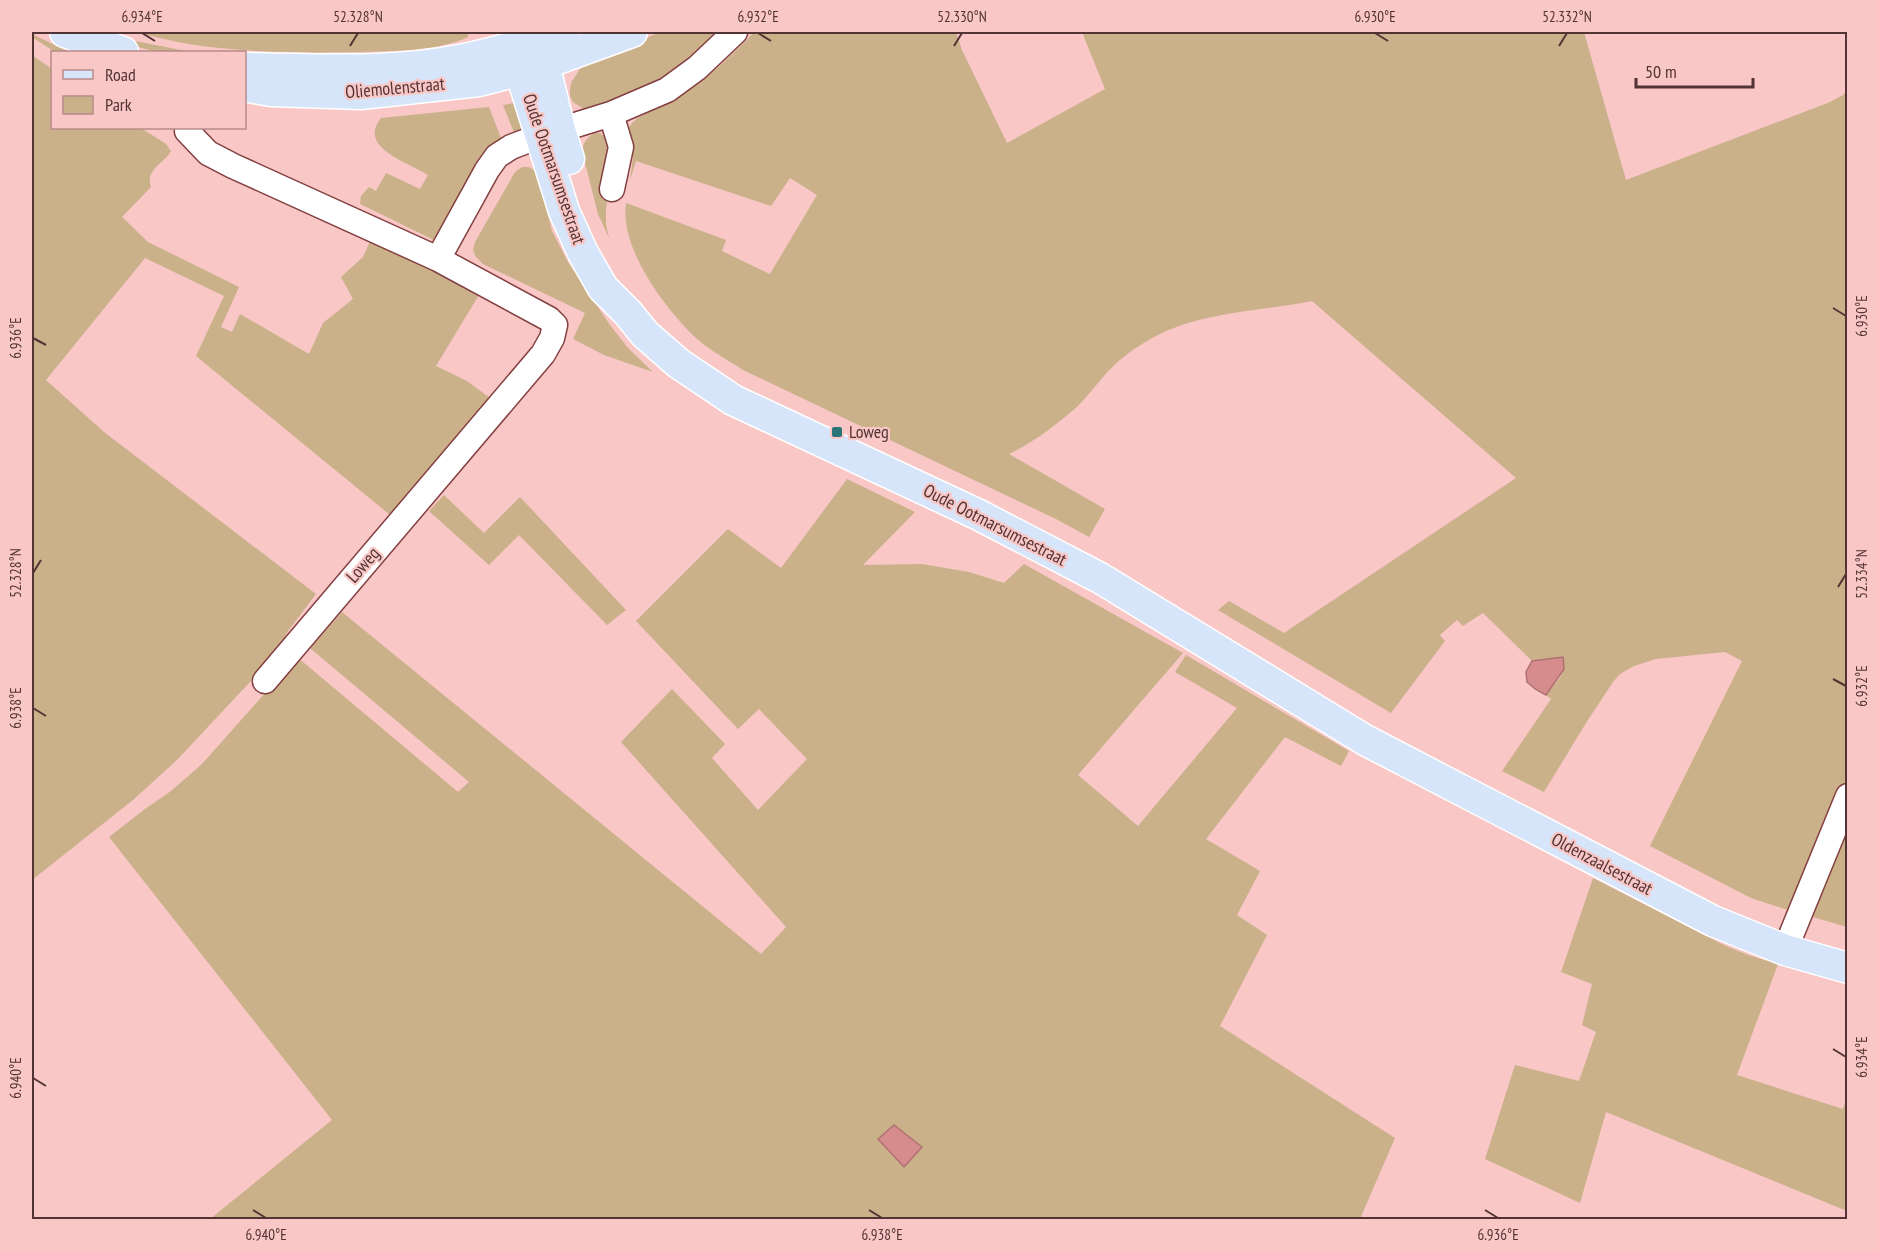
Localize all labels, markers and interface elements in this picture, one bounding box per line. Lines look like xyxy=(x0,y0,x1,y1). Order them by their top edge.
text: 6.934°E xyxy=(121,7,163,26)
text: 52.328°N xyxy=(333,7,383,26)
text: 6.932°E xyxy=(737,7,779,26)
text: 52.330°N xyxy=(937,7,987,26)
text: 6.930°E xyxy=(1354,7,1396,26)
text: 52.332°N xyxy=(1542,7,1592,26)
legend xyxy=(51,51,246,129)
scale bar xyxy=(1636,51,1753,89)
text: 50 m xyxy=(1645,60,1677,83)
text: Road xyxy=(105,63,136,86)
street label: Oliemolenstraat xyxy=(344,72,446,103)
street label: Oude Ootmarsumsestraat xyxy=(518,91,591,247)
text: Park xyxy=(105,93,132,116)
text: 6.930°E xyxy=(1852,295,1871,337)
text: 6.936°E xyxy=(6,317,25,359)
place label: Loweg xyxy=(849,420,889,443)
marker: Loweg xyxy=(830,425,844,439)
street label: Oude Ootmarsumsestraat xyxy=(920,479,1071,571)
street label: Loweg xyxy=(341,542,384,587)
text: 52.328°N xyxy=(6,548,25,598)
text: 52.334°N xyxy=(1852,549,1871,599)
text: 6.932°E xyxy=(1852,665,1871,707)
text: 6.938°E xyxy=(6,687,25,729)
street label: Oldenzaalsestraat xyxy=(1548,827,1657,900)
text: 6.934°E xyxy=(1852,1036,1871,1078)
text: 6.940°E xyxy=(6,1057,25,1099)
text: 6.940°E xyxy=(245,1225,287,1244)
text: 6.938°E xyxy=(861,1225,903,1244)
text: 6.936°E xyxy=(1477,1225,1519,1244)

